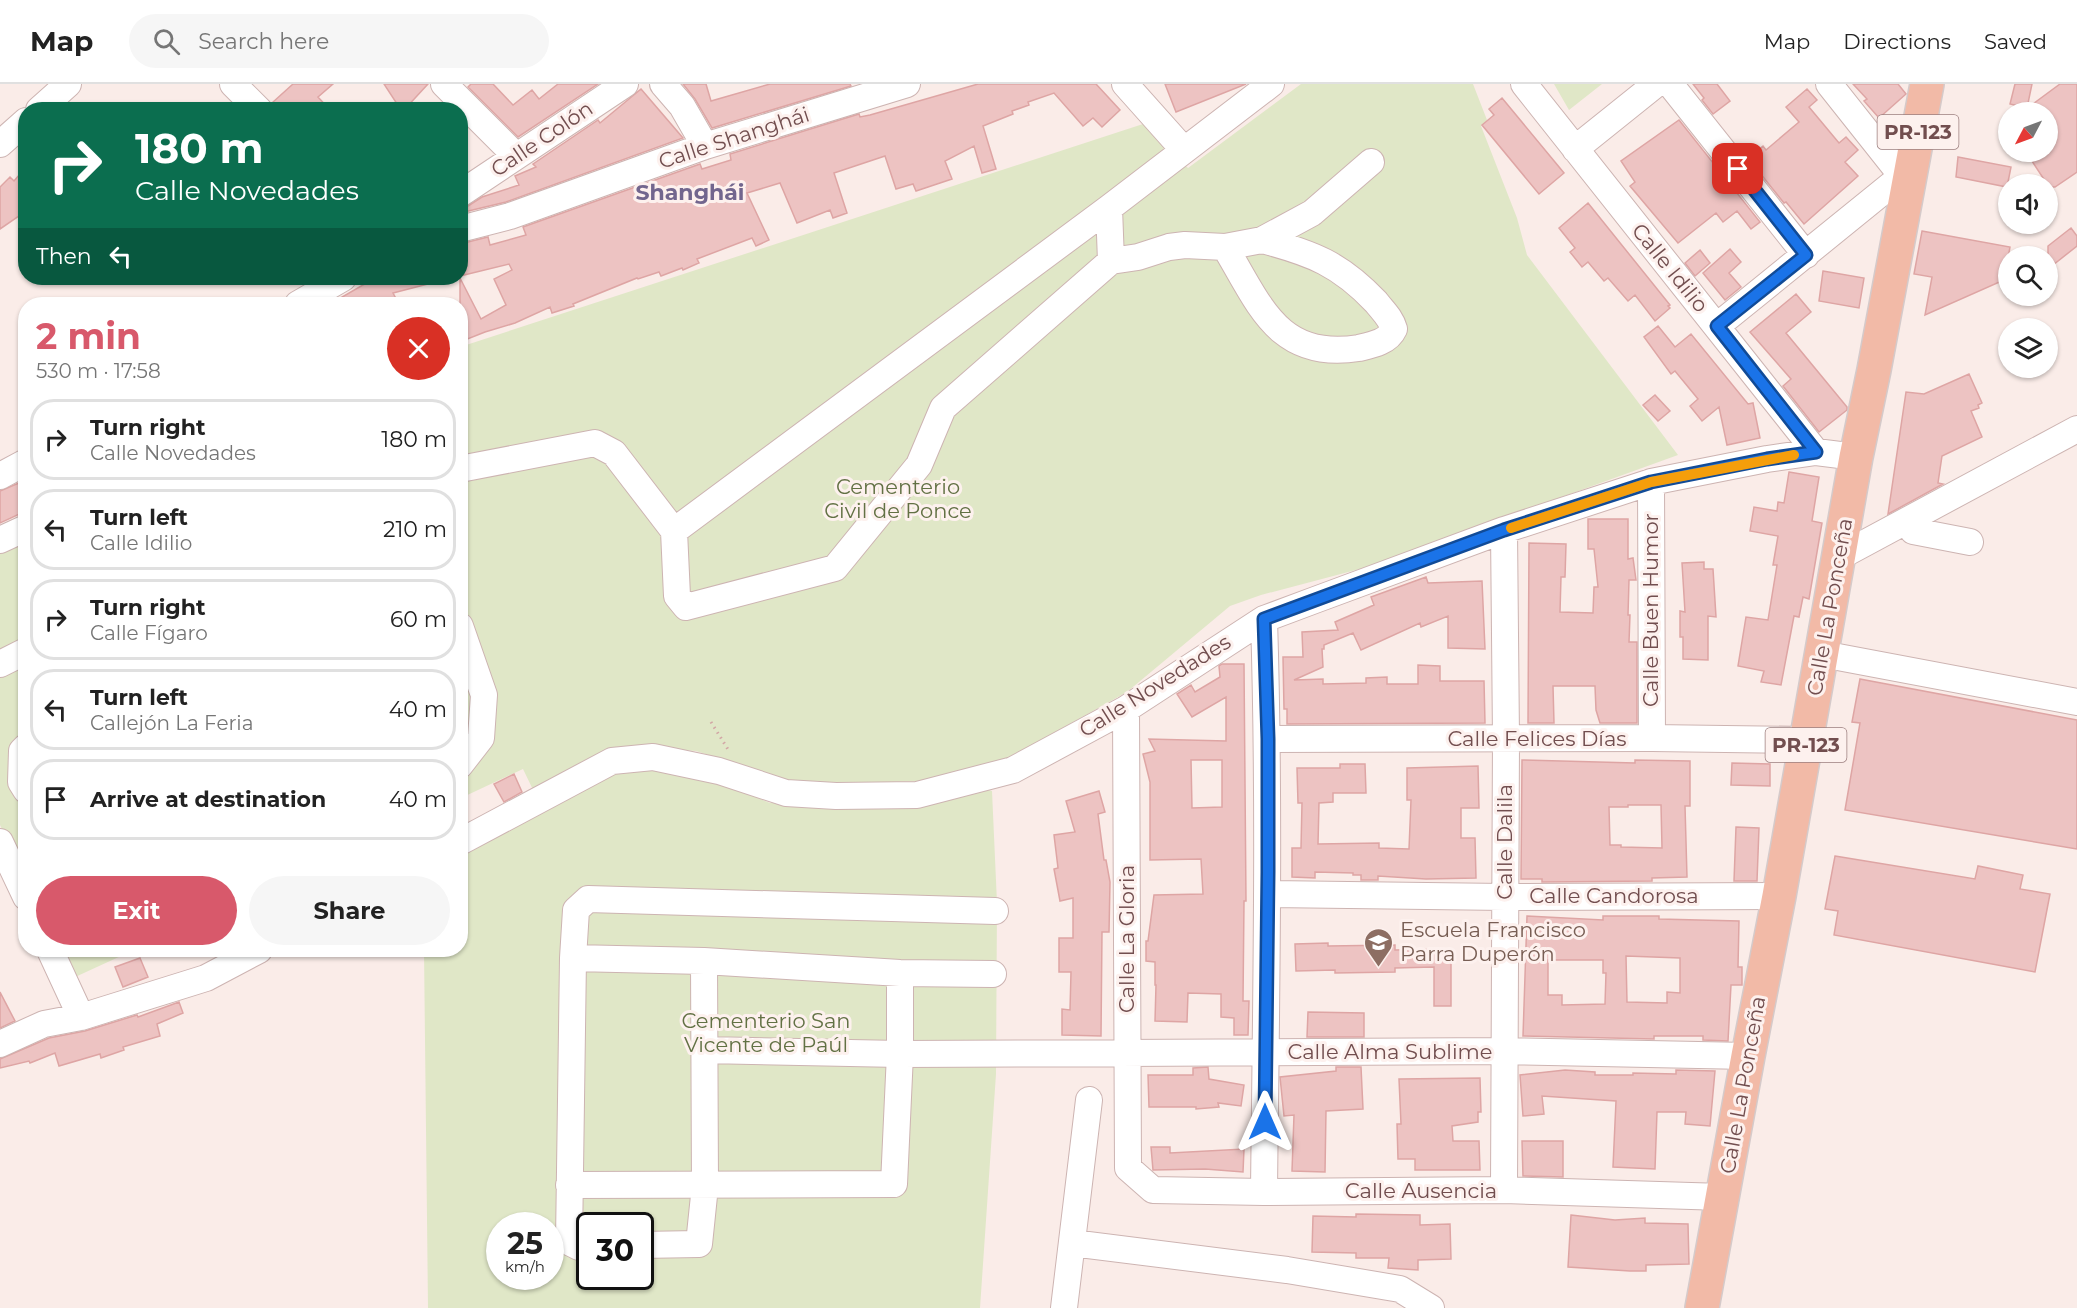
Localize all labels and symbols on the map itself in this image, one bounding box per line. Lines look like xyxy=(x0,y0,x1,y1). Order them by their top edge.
street label: Calle Colón xyxy=(486,95,597,182)
street label: Calle Shanghái xyxy=(655,101,812,174)
north arrow xyxy=(1998,102,2058,162)
road number: PR-123 xyxy=(1878,115,1958,149)
pin xyxy=(1712,143,1763,194)
district label: Shanghái xyxy=(636,179,744,206)
street label: Calle Idilio xyxy=(1627,218,1714,317)
park label: Cementerio Civil de Ponce xyxy=(824,474,972,523)
street label: Calle Buen Humor xyxy=(1638,513,1663,707)
street label: Calle La Ponceña xyxy=(1802,516,1857,698)
street label: Calle Novedades xyxy=(1074,629,1235,742)
street label: Calle Felices Días xyxy=(1447,726,1627,751)
road number: PR-123 xyxy=(1766,728,1846,762)
street label: Calle Dalila xyxy=(1492,784,1517,900)
street label: Calle La Gloria xyxy=(1114,865,1139,1013)
street label: Calle Candorosa xyxy=(1529,883,1699,908)
place label: Escuela Francisco Parra Duperón xyxy=(1400,917,1586,966)
school or university icon: Escuela Francisco Parra Duperón xyxy=(1363,926,1395,968)
street label: Calle La Ponceña xyxy=(1715,994,1770,1176)
park label: Cementerio San Vicente de Paúl xyxy=(681,1008,851,1057)
street label: Calle Alma Sublime xyxy=(1287,1039,1493,1064)
position arrow xyxy=(1233,1090,1297,1154)
street label: Calle Ausencia xyxy=(1345,1178,1497,1203)
speed limit sign: 30 xyxy=(576,1212,654,1290)

